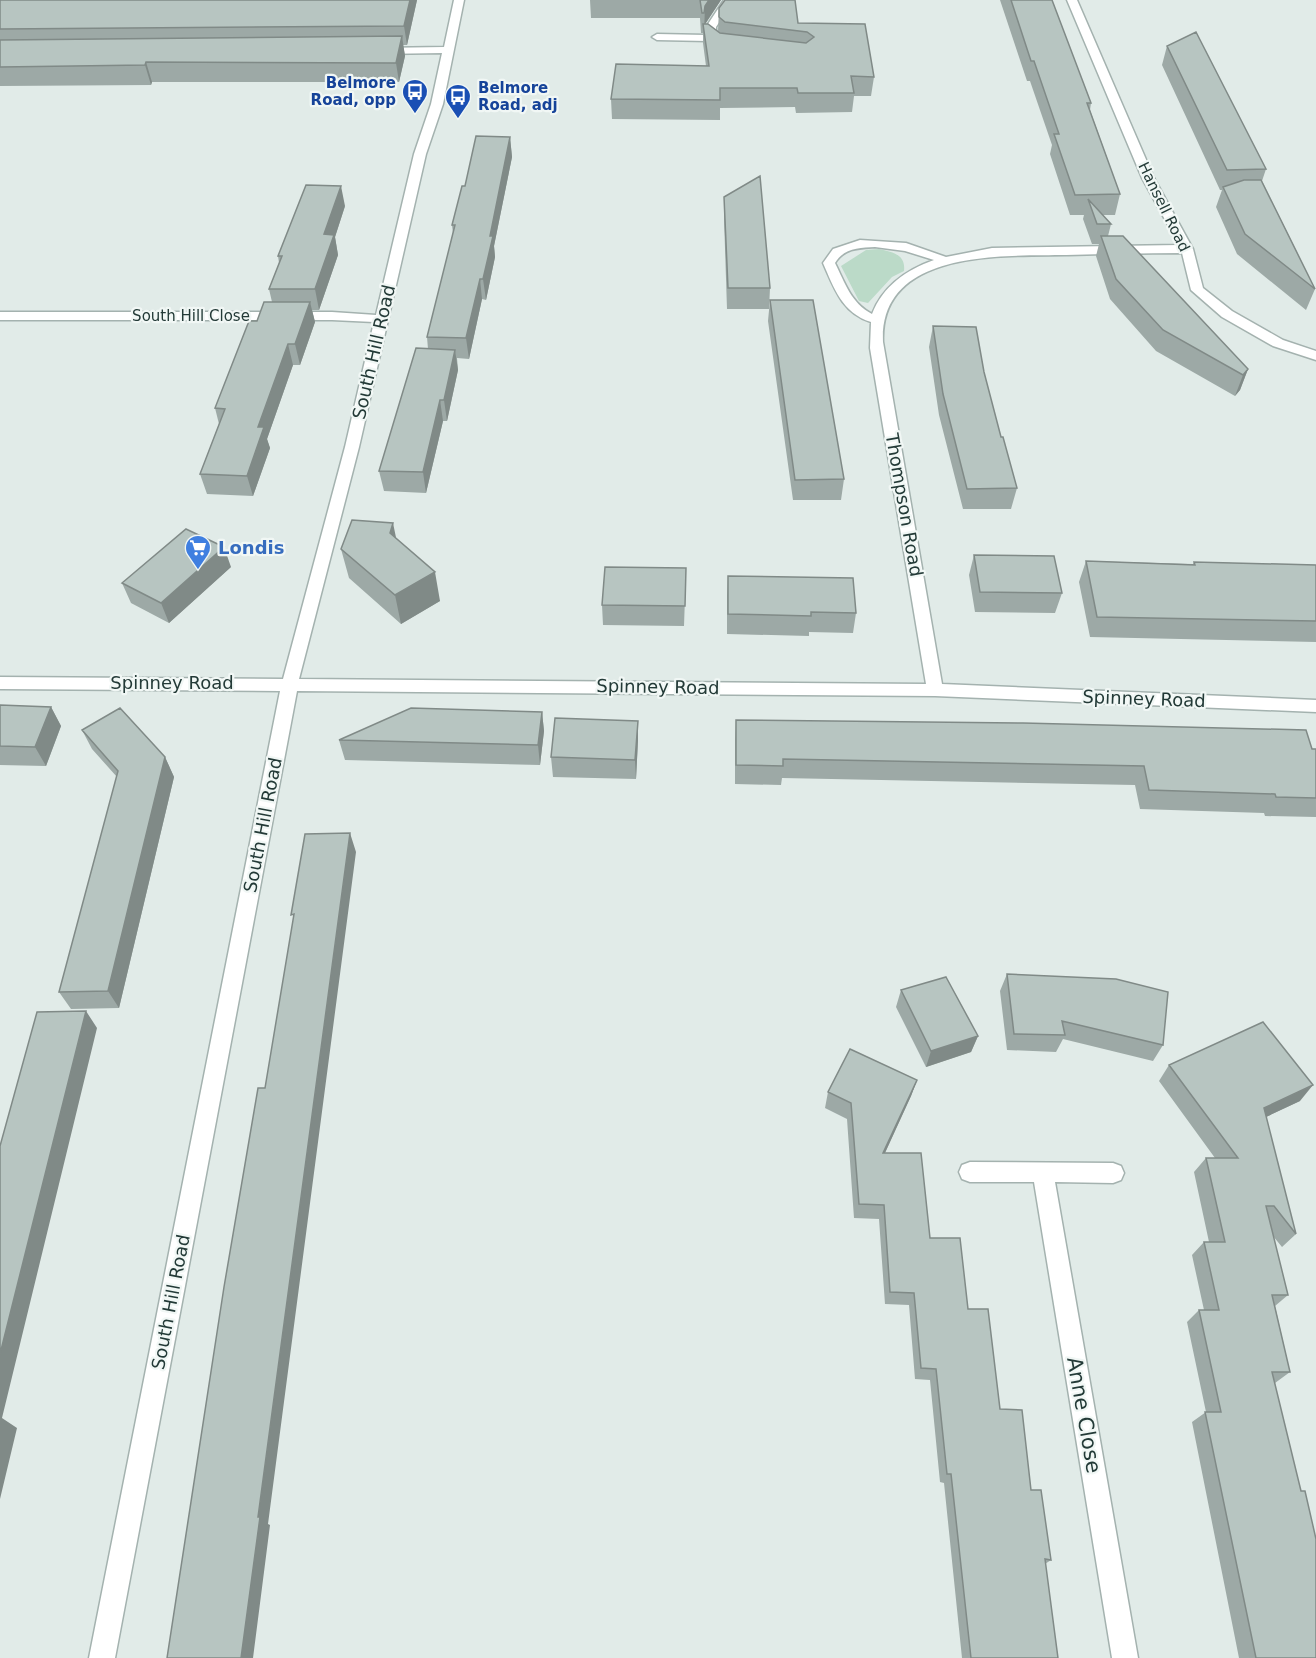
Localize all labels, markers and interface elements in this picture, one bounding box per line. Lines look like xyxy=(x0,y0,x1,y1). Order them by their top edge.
place label: Belmore Road, opp xyxy=(311,74,396,109)
bus stop icon: Belmore Road, opp xyxy=(400,77,430,115)
place label: Belmore Road, adj xyxy=(478,79,558,114)
bus stop icon: Belmore Road, adj xyxy=(443,82,473,120)
street label: Hansell Road xyxy=(1134,159,1194,255)
street label: South Hill Road xyxy=(348,283,399,421)
street label: South Hill Close xyxy=(132,307,250,325)
street label: Thompson Road xyxy=(881,431,927,578)
supermarket icon: Londis xyxy=(183,533,213,571)
place label: Londis xyxy=(218,537,284,558)
street label: Spinney Road xyxy=(110,672,234,693)
street label: Spinney Road xyxy=(596,675,720,698)
street label: Spinney Road xyxy=(1082,686,1206,711)
street label: South Hill Road xyxy=(239,755,286,894)
street label: South Hill Road xyxy=(147,1232,194,1371)
street label: Anne Close xyxy=(1062,1355,1106,1475)

